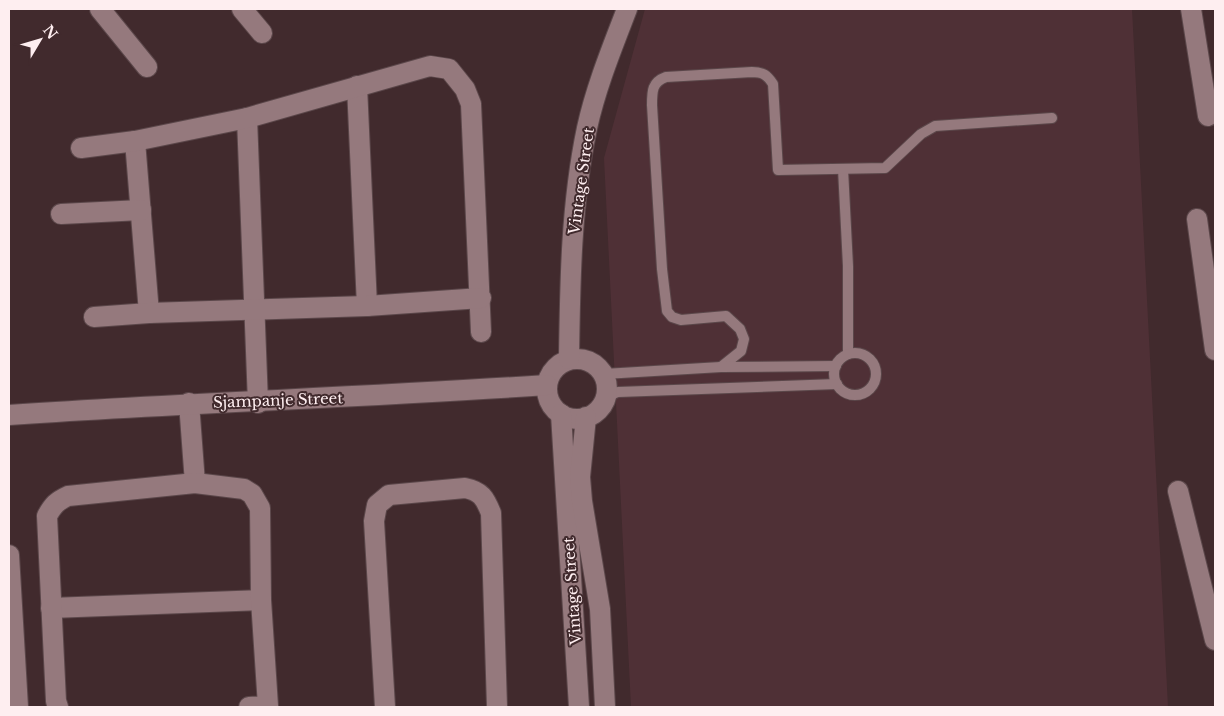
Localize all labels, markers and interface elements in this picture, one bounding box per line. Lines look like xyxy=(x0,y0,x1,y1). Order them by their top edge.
north arrow xyxy=(15,15,65,65)
text: N xyxy=(39,21,61,43)
street label: Vintage Street xyxy=(564,126,598,237)
street label: Sjampanje Street xyxy=(213,388,344,412)
street label: Vintage Street xyxy=(559,536,585,647)

